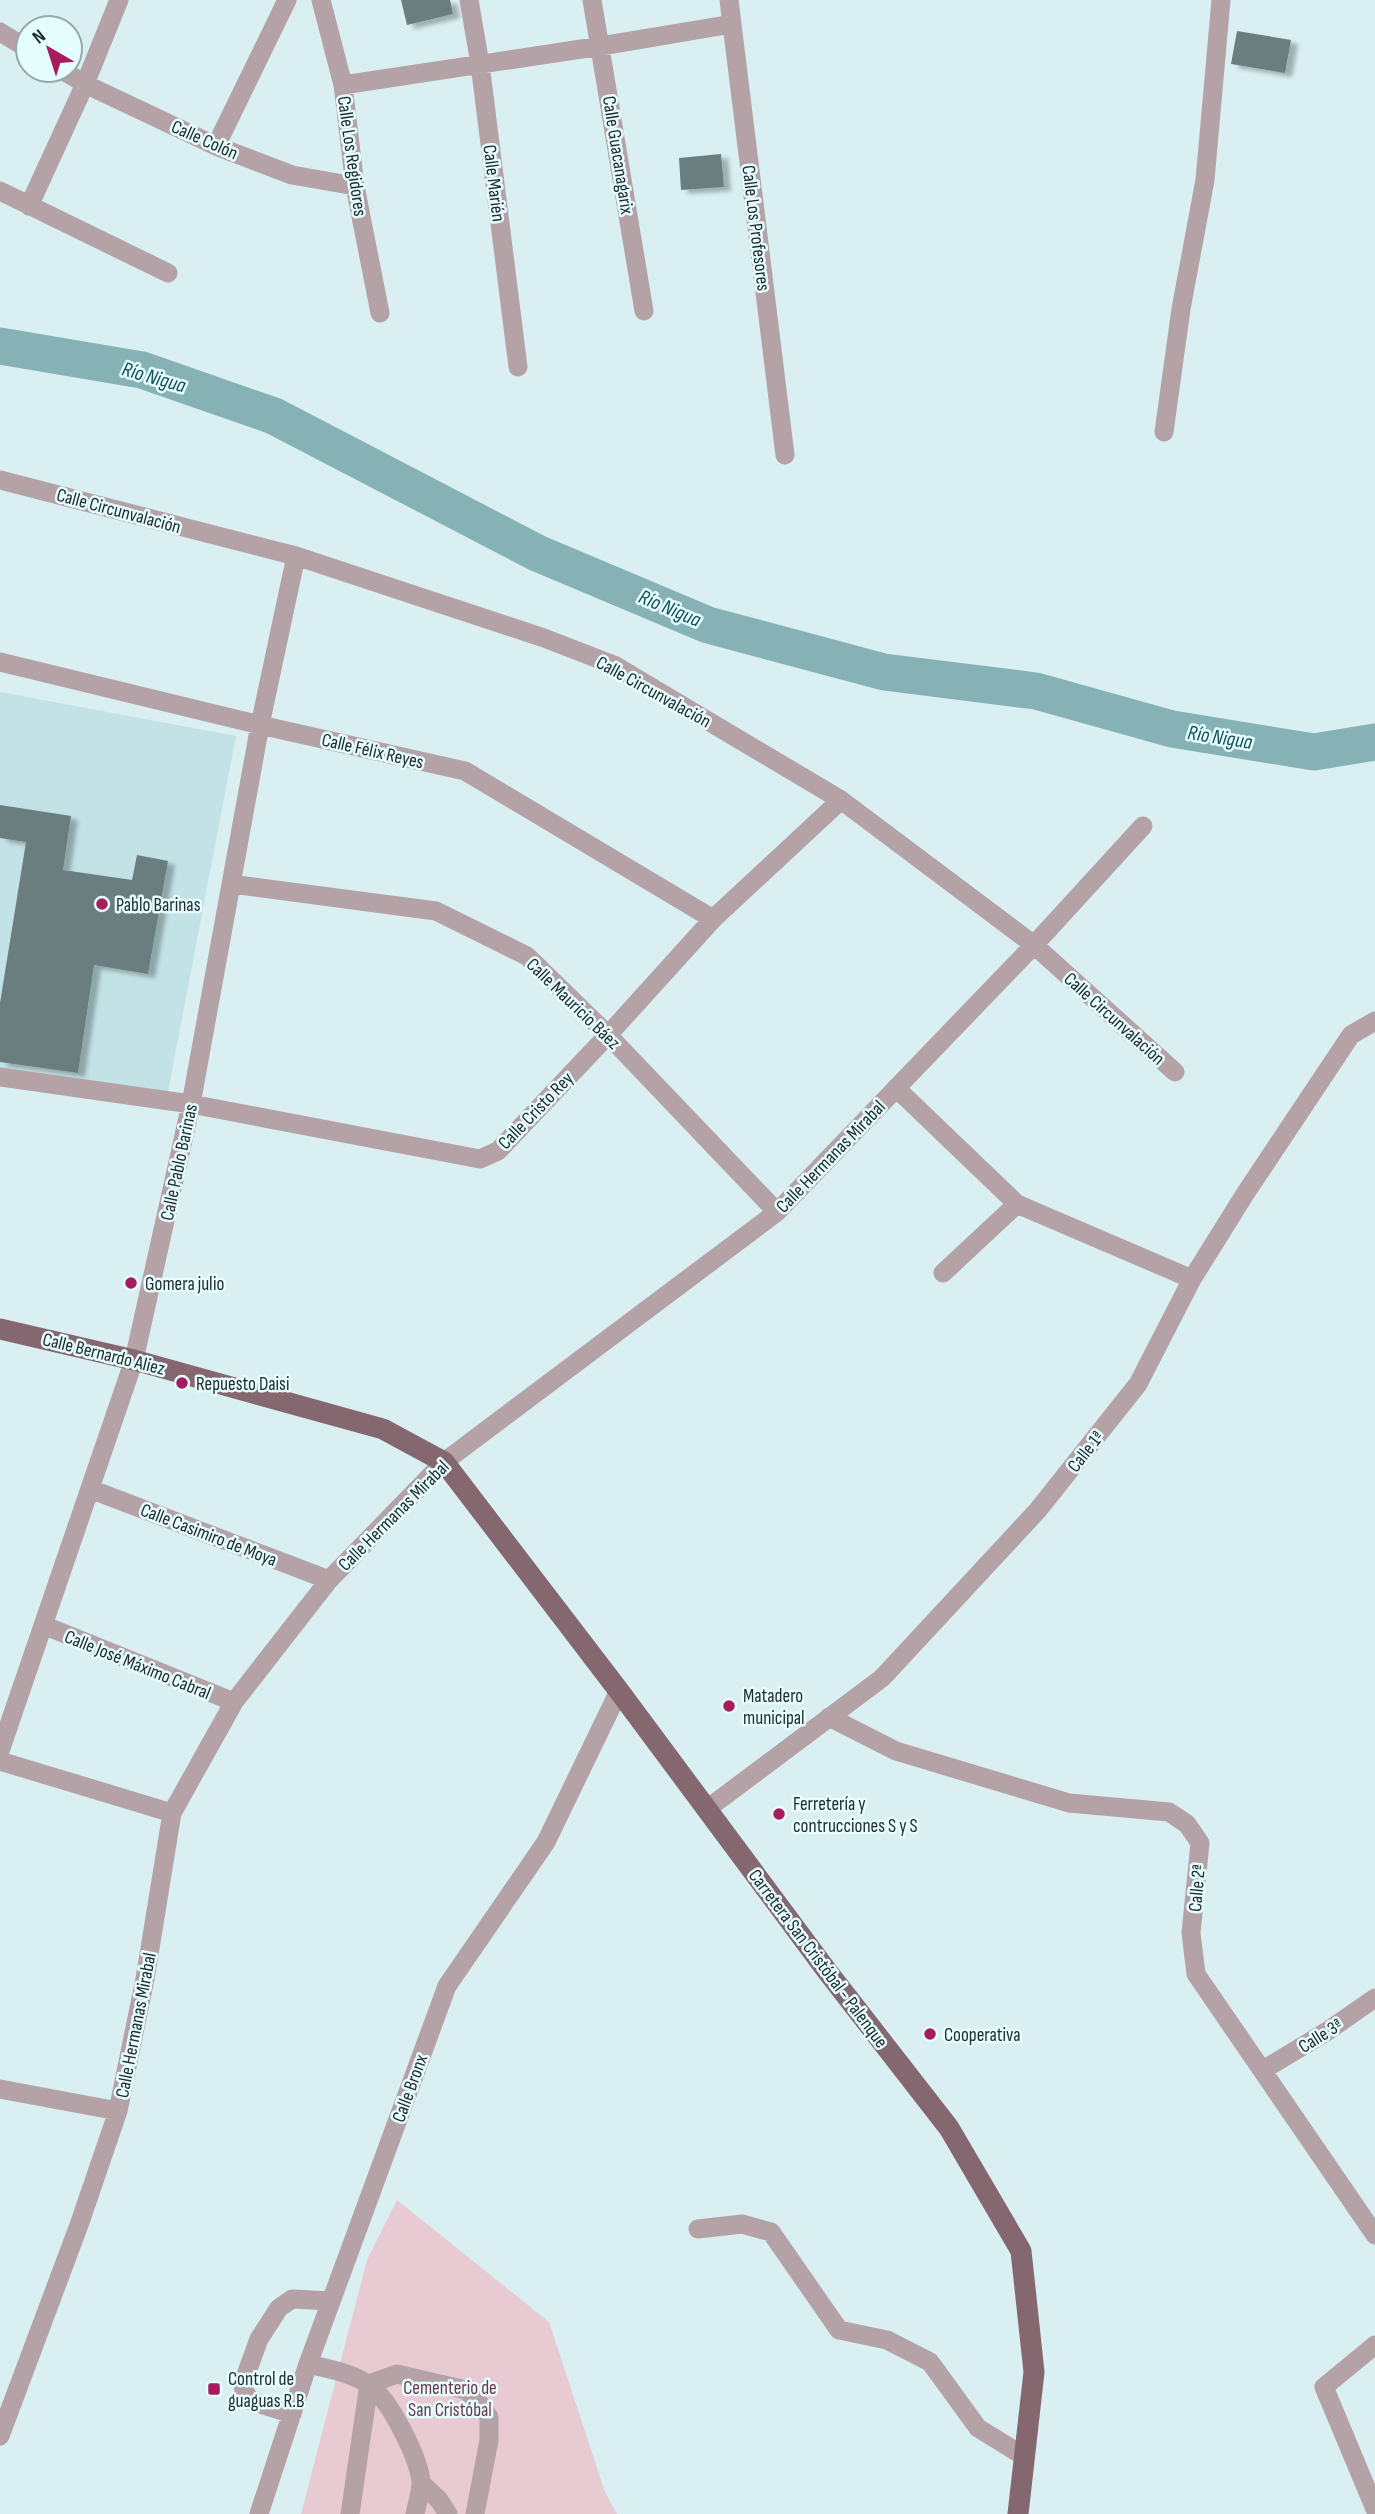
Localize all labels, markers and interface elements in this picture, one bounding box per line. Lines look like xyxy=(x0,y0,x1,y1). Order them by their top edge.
north arrow xyxy=(14,14,84,84)
text: N xyxy=(28,25,50,49)
street label: Calle Guacanagarix xyxy=(597,94,638,216)
street label: Calle Los Regidores xyxy=(332,95,371,218)
street label: Calle Colón xyxy=(168,116,241,165)
street label: Calle Marién xyxy=(477,143,510,223)
street label: Calle Los Profesores xyxy=(736,164,775,293)
water label: Río Nigua xyxy=(119,356,189,399)
street label: Calle Circunvalación xyxy=(54,484,183,539)
water label: Río Nigua xyxy=(635,584,705,633)
street label: Calle Circunvalación xyxy=(592,651,715,733)
water label: Río Nigua xyxy=(1186,720,1255,755)
street label: Calle Félix Reyes xyxy=(319,729,426,774)
place label: Pablo Barinas xyxy=(116,894,201,917)
marker: Pablo Barinas xyxy=(94,896,110,912)
street label: Calle Mauricio Báez xyxy=(521,954,625,1055)
street label: Calle Circunvalación xyxy=(1059,968,1169,1070)
street label: Calle Cristo Rey xyxy=(493,1067,579,1155)
street label: Calle Hermanas Mirabal xyxy=(772,1096,891,1218)
street label: Calle Pablo Barinas xyxy=(156,1102,203,1223)
place label: Gomera julio xyxy=(145,1273,224,1296)
marker: Gomera julio xyxy=(123,1275,139,1291)
street label: Calle Bernardo Aliez xyxy=(40,1328,167,1381)
place label: Repuesto Daisi xyxy=(196,1373,289,1396)
marker: Repuesto Daisi xyxy=(174,1375,190,1391)
street label: Calle 1ª xyxy=(1063,1427,1109,1477)
street label: Calle Hermanas Mirabal xyxy=(334,1456,454,1576)
street label: Calle Casimiro de Moya xyxy=(137,1499,280,1572)
street label: Calle José Máximo Cabral xyxy=(61,1626,214,1705)
place label: Matadero municipal xyxy=(743,1685,805,1730)
marker: Matadero municipal xyxy=(721,1698,737,1714)
place label: Ferretería y contrucciones S y S xyxy=(793,1793,918,1838)
marker: Ferretería y contrucciones S y S xyxy=(771,1806,787,1822)
street label: Calle 2ª xyxy=(1184,1863,1211,1913)
street label: Carretera San Cristóbal - Palenque xyxy=(743,1865,893,2053)
street label: Calle Hermanas Mirabal xyxy=(111,1951,162,2100)
street label: Calle 3ª xyxy=(1295,2014,1347,2059)
place label: Cooperativa xyxy=(944,2024,1021,2047)
marker: Cooperativa xyxy=(922,2026,938,2042)
street label: Calle Bronx xyxy=(388,2051,433,2126)
place label: Control de guaguas R.B xyxy=(228,2368,304,2413)
park label: Cementerio de San Cristóbal xyxy=(403,2377,497,2422)
marker: Control de guaguas R.B xyxy=(206,2381,222,2397)

